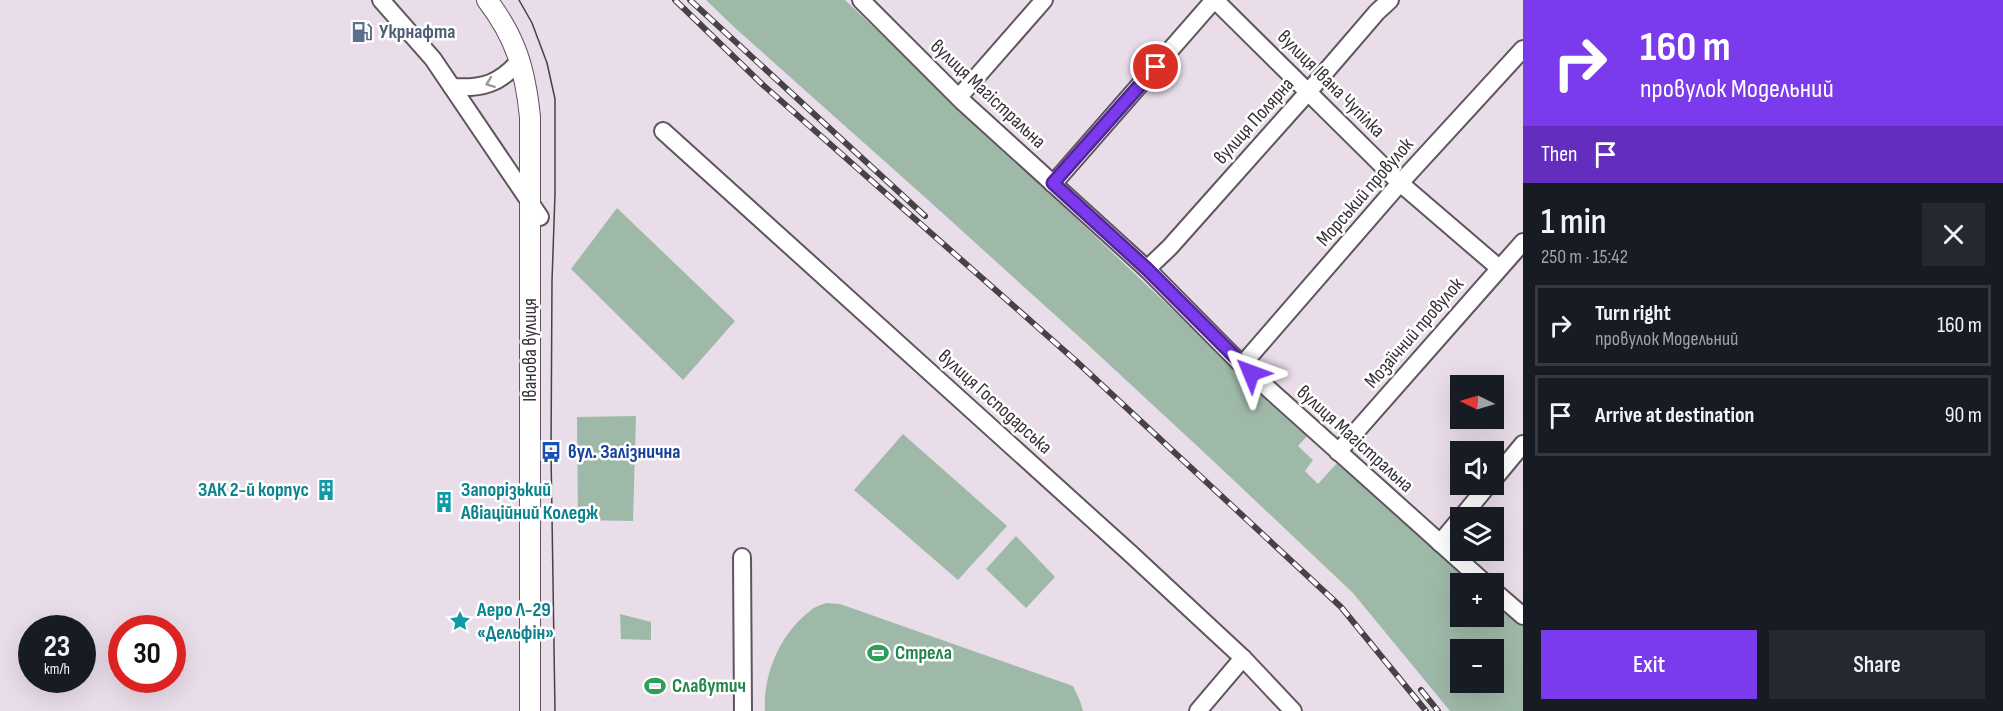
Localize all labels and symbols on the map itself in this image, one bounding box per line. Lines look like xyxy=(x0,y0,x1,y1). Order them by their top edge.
fuel station icon: Укрнафта xyxy=(350,20,374,44)
place label: Укрнафта xyxy=(379,20,455,44)
street label: вулиця Івана Чупілка xyxy=(1272,25,1390,143)
street label: вулиця Магістральна xyxy=(925,34,1051,154)
pin xyxy=(1130,41,1181,92)
street label: вулиця Полярна xyxy=(1209,73,1299,169)
one-way arrow xyxy=(485,75,496,88)
street label: Морський провулок xyxy=(1311,133,1419,251)
street label: Мозаїчний провулок xyxy=(1359,272,1469,393)
street label: Іванова вулиця xyxy=(518,298,542,402)
position arrow xyxy=(1219,341,1283,405)
street label: вулиця Господарська xyxy=(933,345,1057,459)
north arrow xyxy=(1450,375,1504,429)
street label: вулиця Магістральна xyxy=(1292,380,1418,498)
bus stop icon: вул. Залізнична xyxy=(539,440,563,464)
place label: вул. Залізнична xyxy=(568,440,680,464)
place label: ЗАК 2-й корпус xyxy=(198,478,309,502)
building icon: ЗАК 2-й корпус xyxy=(314,478,338,502)
place label: Запорізький Авіаційний Коледж xyxy=(460,478,599,525)
building icon: Запорізький Авіаційний Коледж xyxy=(432,490,456,514)
place label: Аеро Л-29 «Дельфін» xyxy=(476,598,554,645)
place icon: Аеро Л-29 «Дельфін» xyxy=(448,609,472,633)
speed limit sign: 30 xyxy=(108,615,186,693)
sports icon: Стрела xyxy=(866,641,890,665)
place label: Стрела xyxy=(895,641,952,665)
sports icon: Славутич xyxy=(643,674,667,698)
place label: Славутич xyxy=(672,674,746,698)

